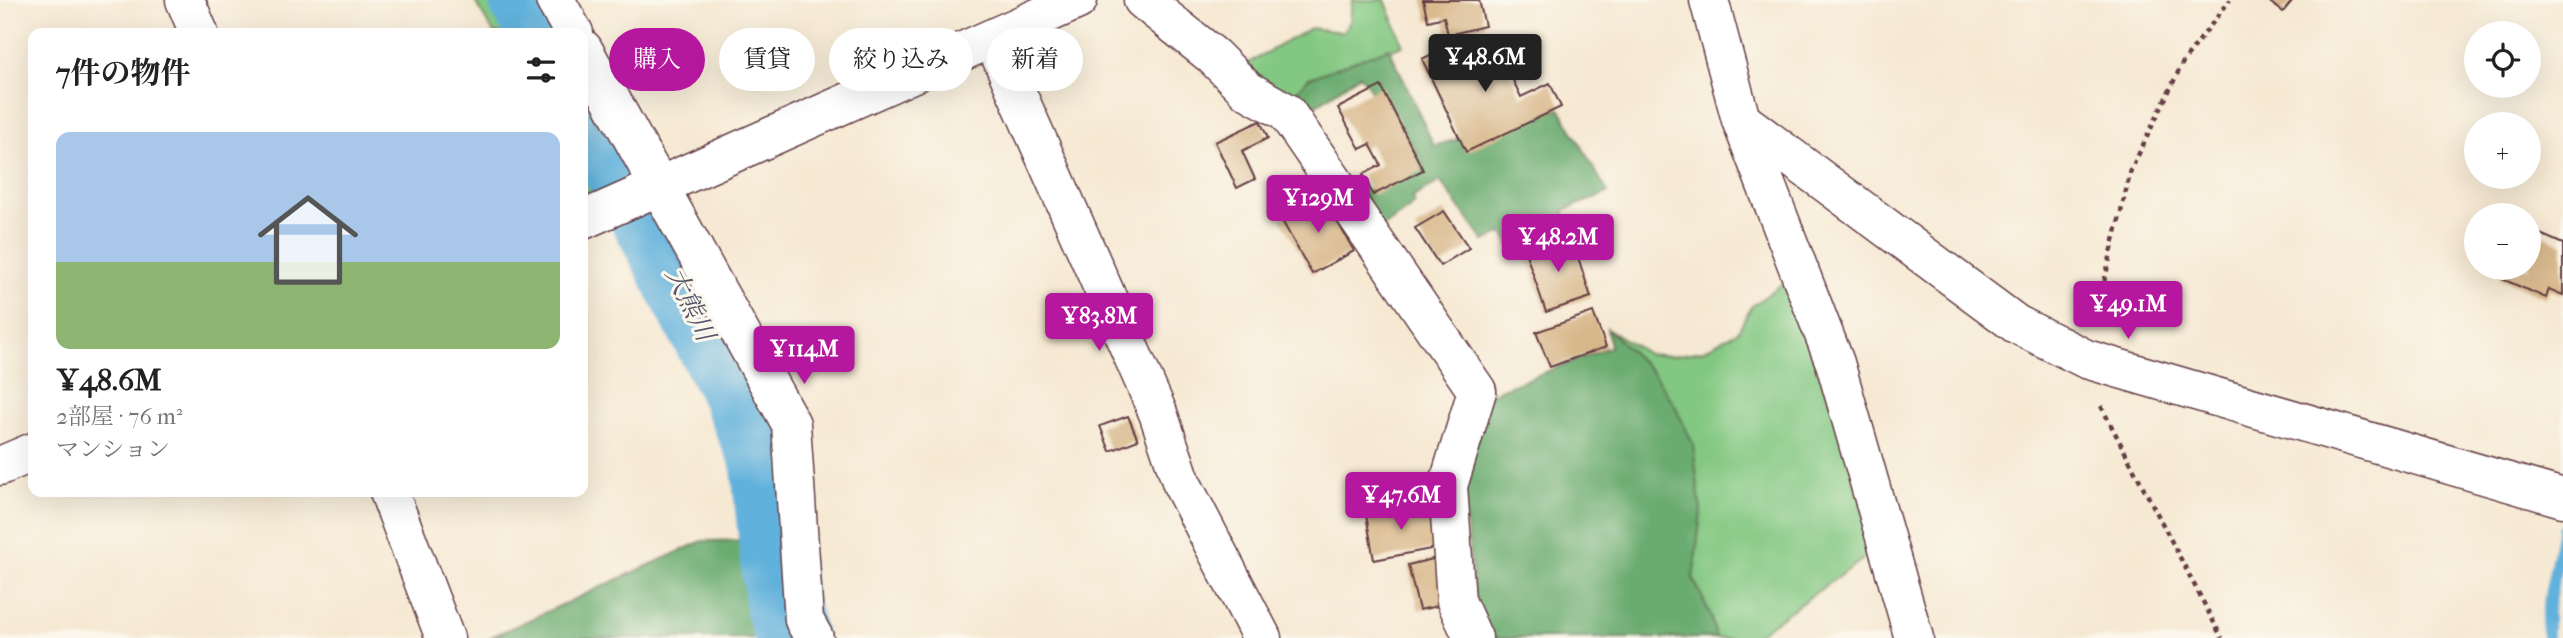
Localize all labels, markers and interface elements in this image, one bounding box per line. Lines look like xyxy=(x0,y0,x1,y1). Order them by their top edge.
map controls xyxy=(2464,21,2541,280)
button: locate xyxy=(2464,21,2541,98)
chip: 購入 xyxy=(609,28,705,91)
chip: 賃貸 xyxy=(719,28,815,91)
chip: 絞り込み xyxy=(829,28,973,91)
chip: 新着 xyxy=(987,28,1083,91)
pin: ¥48.6M xyxy=(1428,34,1542,94)
text: ¥48.6M xyxy=(1445,43,1525,70)
icon: filters xyxy=(522,51,560,89)
text: 7件の物件 xyxy=(56,56,190,91)
button: + xyxy=(2464,112,2541,189)
pin: ¥129M xyxy=(1269,176,1367,235)
icon: home xyxy=(245,177,371,303)
text: ¥129M xyxy=(1282,184,1354,211)
button: − xyxy=(2464,203,2541,280)
pin: ¥48.2M xyxy=(1501,215,1615,274)
text: ¥48.2M xyxy=(1518,223,1598,250)
water label: 大熊川 xyxy=(659,262,722,349)
pin: ¥49.1M xyxy=(2071,282,2185,341)
text: ¥49.1M xyxy=(2089,290,2167,317)
pin: ¥83.8M xyxy=(1042,294,1156,353)
text: ¥83.8M xyxy=(1061,302,1137,329)
pin: ¥114M xyxy=(755,326,853,386)
text: ¥114M xyxy=(770,335,838,362)
text: ¥48.6M xyxy=(56,363,162,398)
text: 2部屋 · 76 m² xyxy=(56,403,182,430)
text: マンション xyxy=(56,436,170,463)
pin: ¥47.6M xyxy=(1344,472,1458,532)
text: ¥47.6M xyxy=(1361,481,1441,508)

